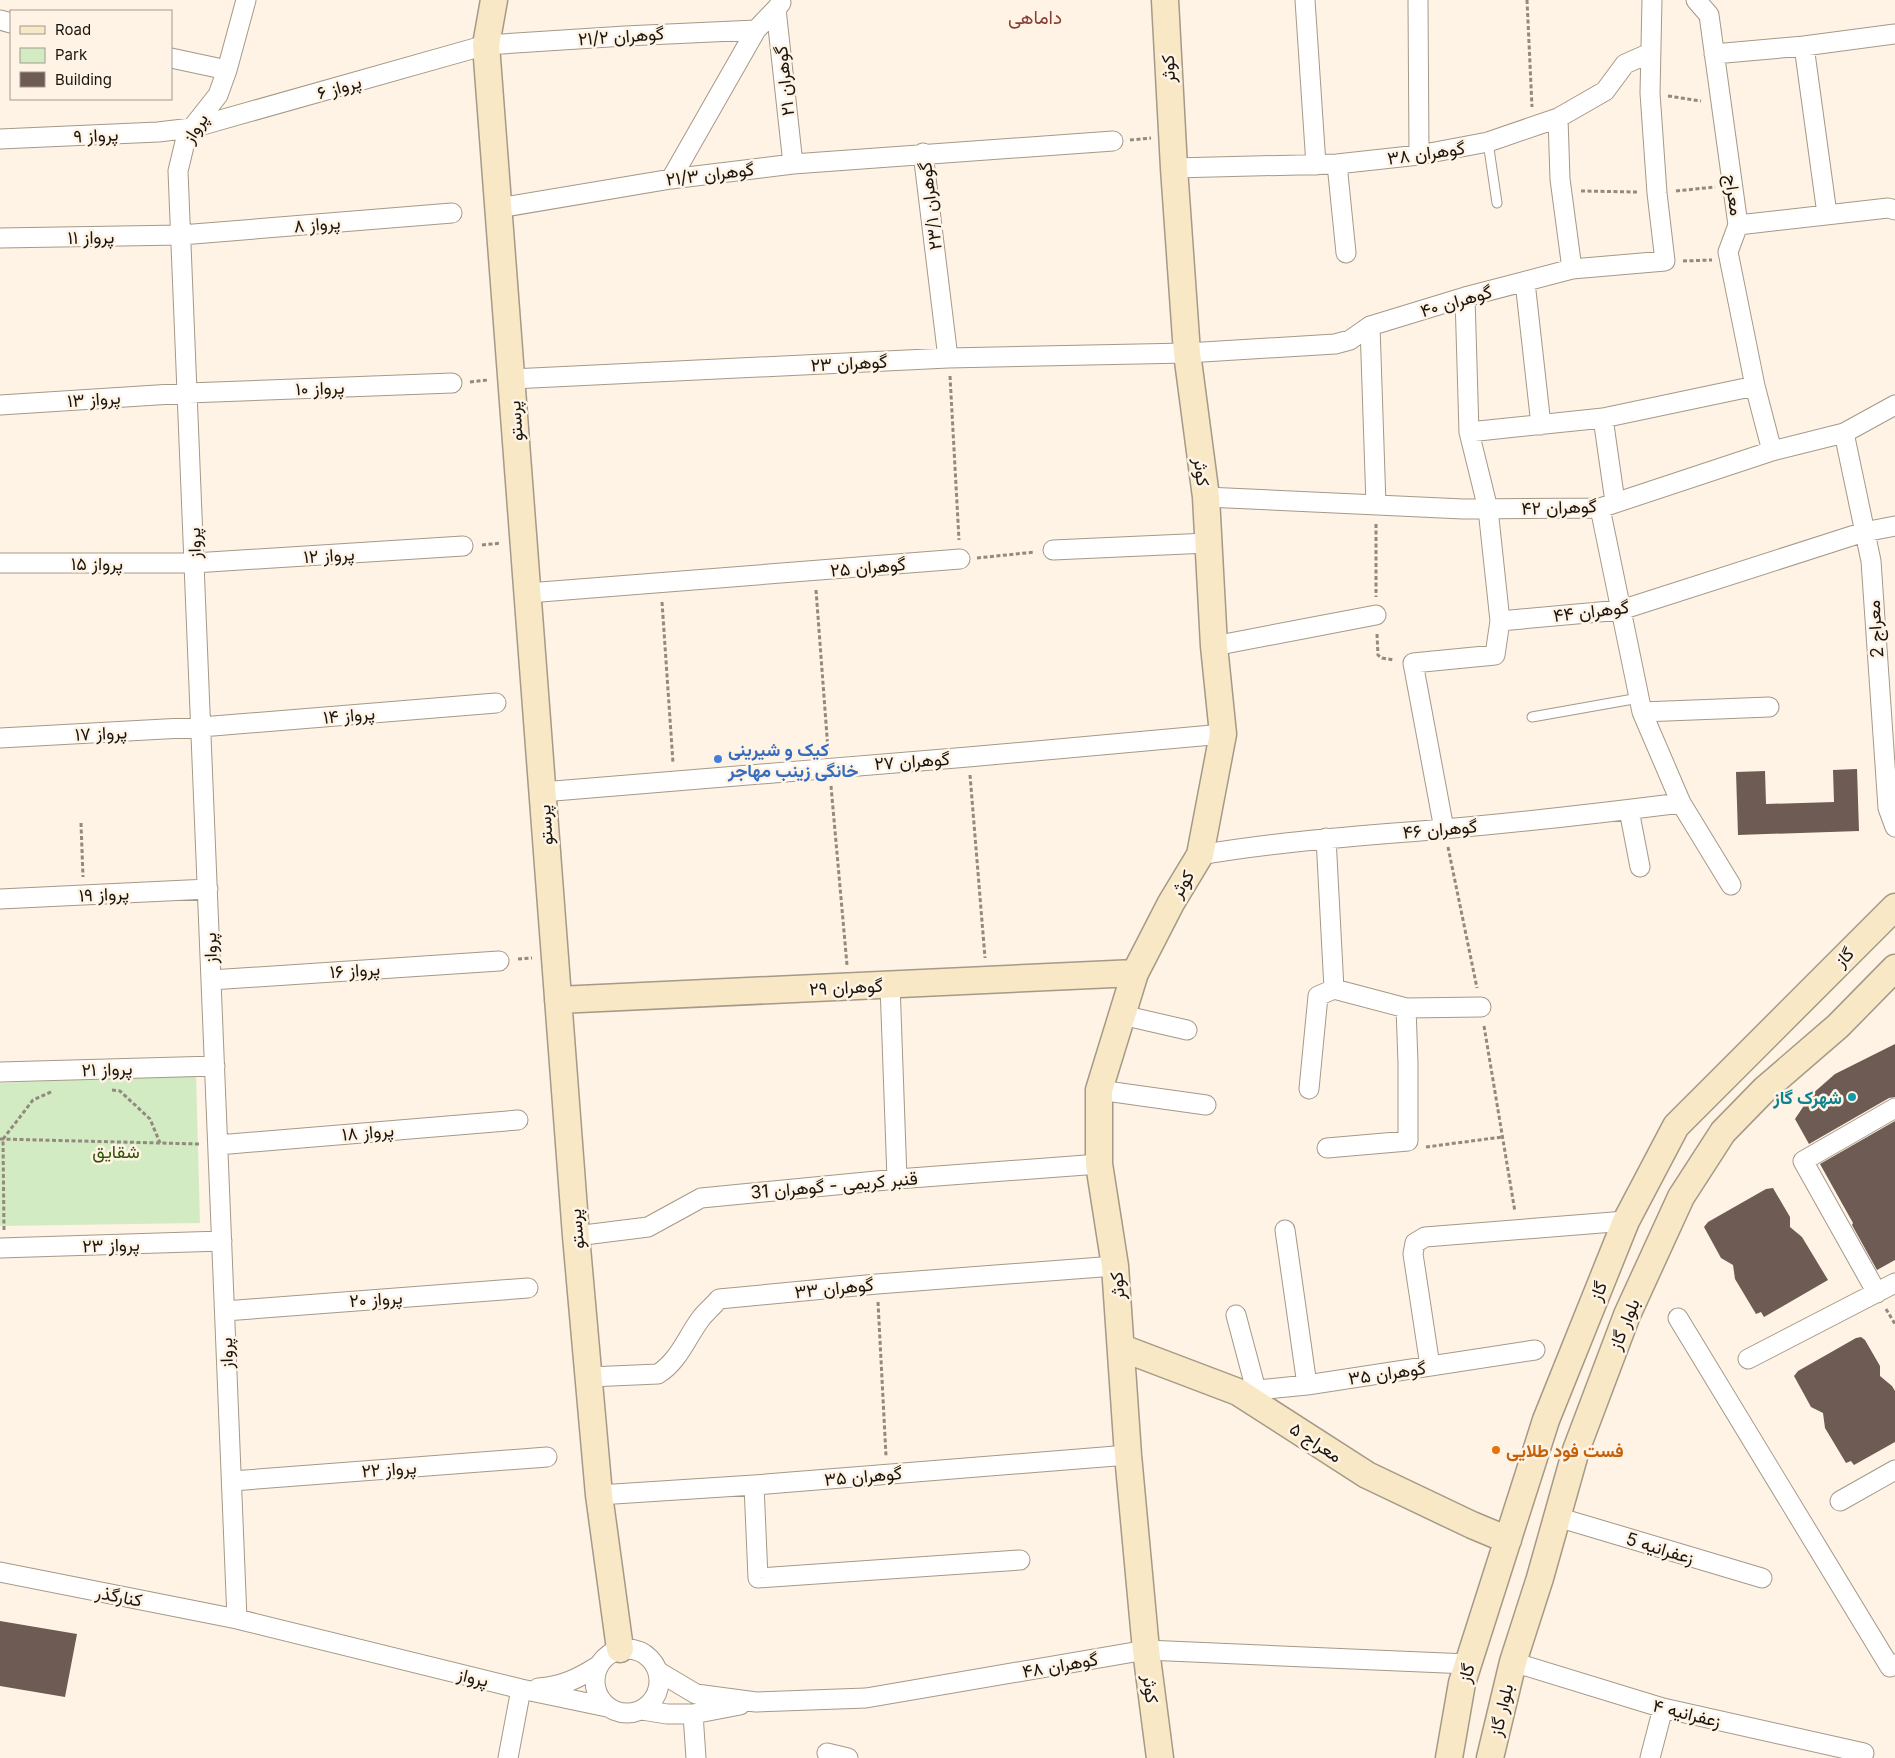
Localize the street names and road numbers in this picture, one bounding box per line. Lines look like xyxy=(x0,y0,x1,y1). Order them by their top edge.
street label: گوهران ۲۱/۲ xyxy=(577,23,665,50)
street label: گوهران ۲۱ xyxy=(770,45,799,117)
street label: کوثر xyxy=(1157,54,1180,85)
street label: پرواز ۶ xyxy=(314,71,364,105)
street label: پرواز xyxy=(177,109,214,149)
street label: پرواز ۹ xyxy=(73,123,119,149)
street label: گوهران ۳۸ xyxy=(1386,137,1466,170)
street label: گوهران ۲۱/۳ xyxy=(665,158,755,191)
street label: گوهران ۲۳/۱ xyxy=(914,161,947,251)
street label: معراج xyxy=(1719,173,1747,217)
street label: پرواز ۸ xyxy=(293,211,341,238)
street label: پرواز ۱۱ xyxy=(67,226,115,250)
street label: گوهران ۴۰ xyxy=(1418,281,1495,322)
street label: گوهران ۲۳ xyxy=(810,351,888,376)
street label: پرواز ۱۰ xyxy=(295,377,345,401)
street label: پرواز ۱۳ xyxy=(67,387,121,413)
street label: پرستو xyxy=(503,400,529,442)
street label: کوثر xyxy=(1189,456,1214,488)
street label: گوهران ۴۲ xyxy=(1521,495,1597,520)
street label: پرواز xyxy=(183,527,207,560)
street label: پرواز ۱۲ xyxy=(303,543,355,569)
street label: پرواز ۱۵ xyxy=(71,553,123,576)
street label: گوهران ۲۵ xyxy=(829,553,907,582)
street label: گوهران ۴۴ xyxy=(1552,596,1630,627)
street label: معراج 2 xyxy=(1863,599,1889,659)
street label: پرواز ۱۴ xyxy=(322,702,376,730)
street label: پرواز ۱۷ xyxy=(74,721,128,747)
street label: گوهران ۲۷ xyxy=(874,748,951,775)
street label: پرستو xyxy=(533,804,559,846)
street label: گوهران ۴۶ xyxy=(1402,815,1478,844)
street label: کوثر xyxy=(1165,866,1199,903)
street label: پرواز ۱۹ xyxy=(78,882,130,908)
street label: پرواز xyxy=(199,932,223,965)
street label: گاز xyxy=(1829,943,1859,973)
street label: پرواز ۱۶ xyxy=(329,958,381,984)
street label: گوهران ۲۹ xyxy=(809,975,883,1000)
street label: پرواز ۲۱ xyxy=(81,1058,133,1082)
street label: پرواز ۱۸ xyxy=(341,1119,395,1147)
street label: قنبر کریمی - گوهران 31 xyxy=(749,1167,919,1204)
street label: پرستو xyxy=(564,1208,590,1250)
street label: پرواز ۲۳ xyxy=(82,1234,140,1258)
street label: کوثر xyxy=(1105,1271,1130,1302)
street label: گوهران ۳۳ xyxy=(793,1273,875,1304)
street label: گاز xyxy=(1584,1278,1612,1305)
street label: پرواز ۲۰ xyxy=(349,1287,403,1313)
street label: بلوار گاز xyxy=(1604,1295,1645,1354)
street label: پرواز xyxy=(215,1337,239,1370)
street label: گوهران ۳۵ xyxy=(1347,1357,1427,1390)
street label: معراج ۵ xyxy=(1285,1418,1346,1468)
street label: پرواز ۲۲ xyxy=(361,1457,417,1483)
street label: گوهران ۳۵ xyxy=(823,1462,903,1491)
street label: 5 زعفرانیه xyxy=(1623,1528,1697,1569)
street label: کنارگذر xyxy=(93,1581,144,1612)
street label: گوهران ۴۸ xyxy=(1020,1648,1100,1683)
street label: گاز xyxy=(1453,1661,1480,1686)
street label: پرواز xyxy=(454,1663,491,1693)
street label: کوثر xyxy=(1138,1673,1163,1705)
street label: بلوار گاز xyxy=(1485,1682,1518,1740)
street label: زعفرانیه ۴ xyxy=(1651,1694,1723,1733)

